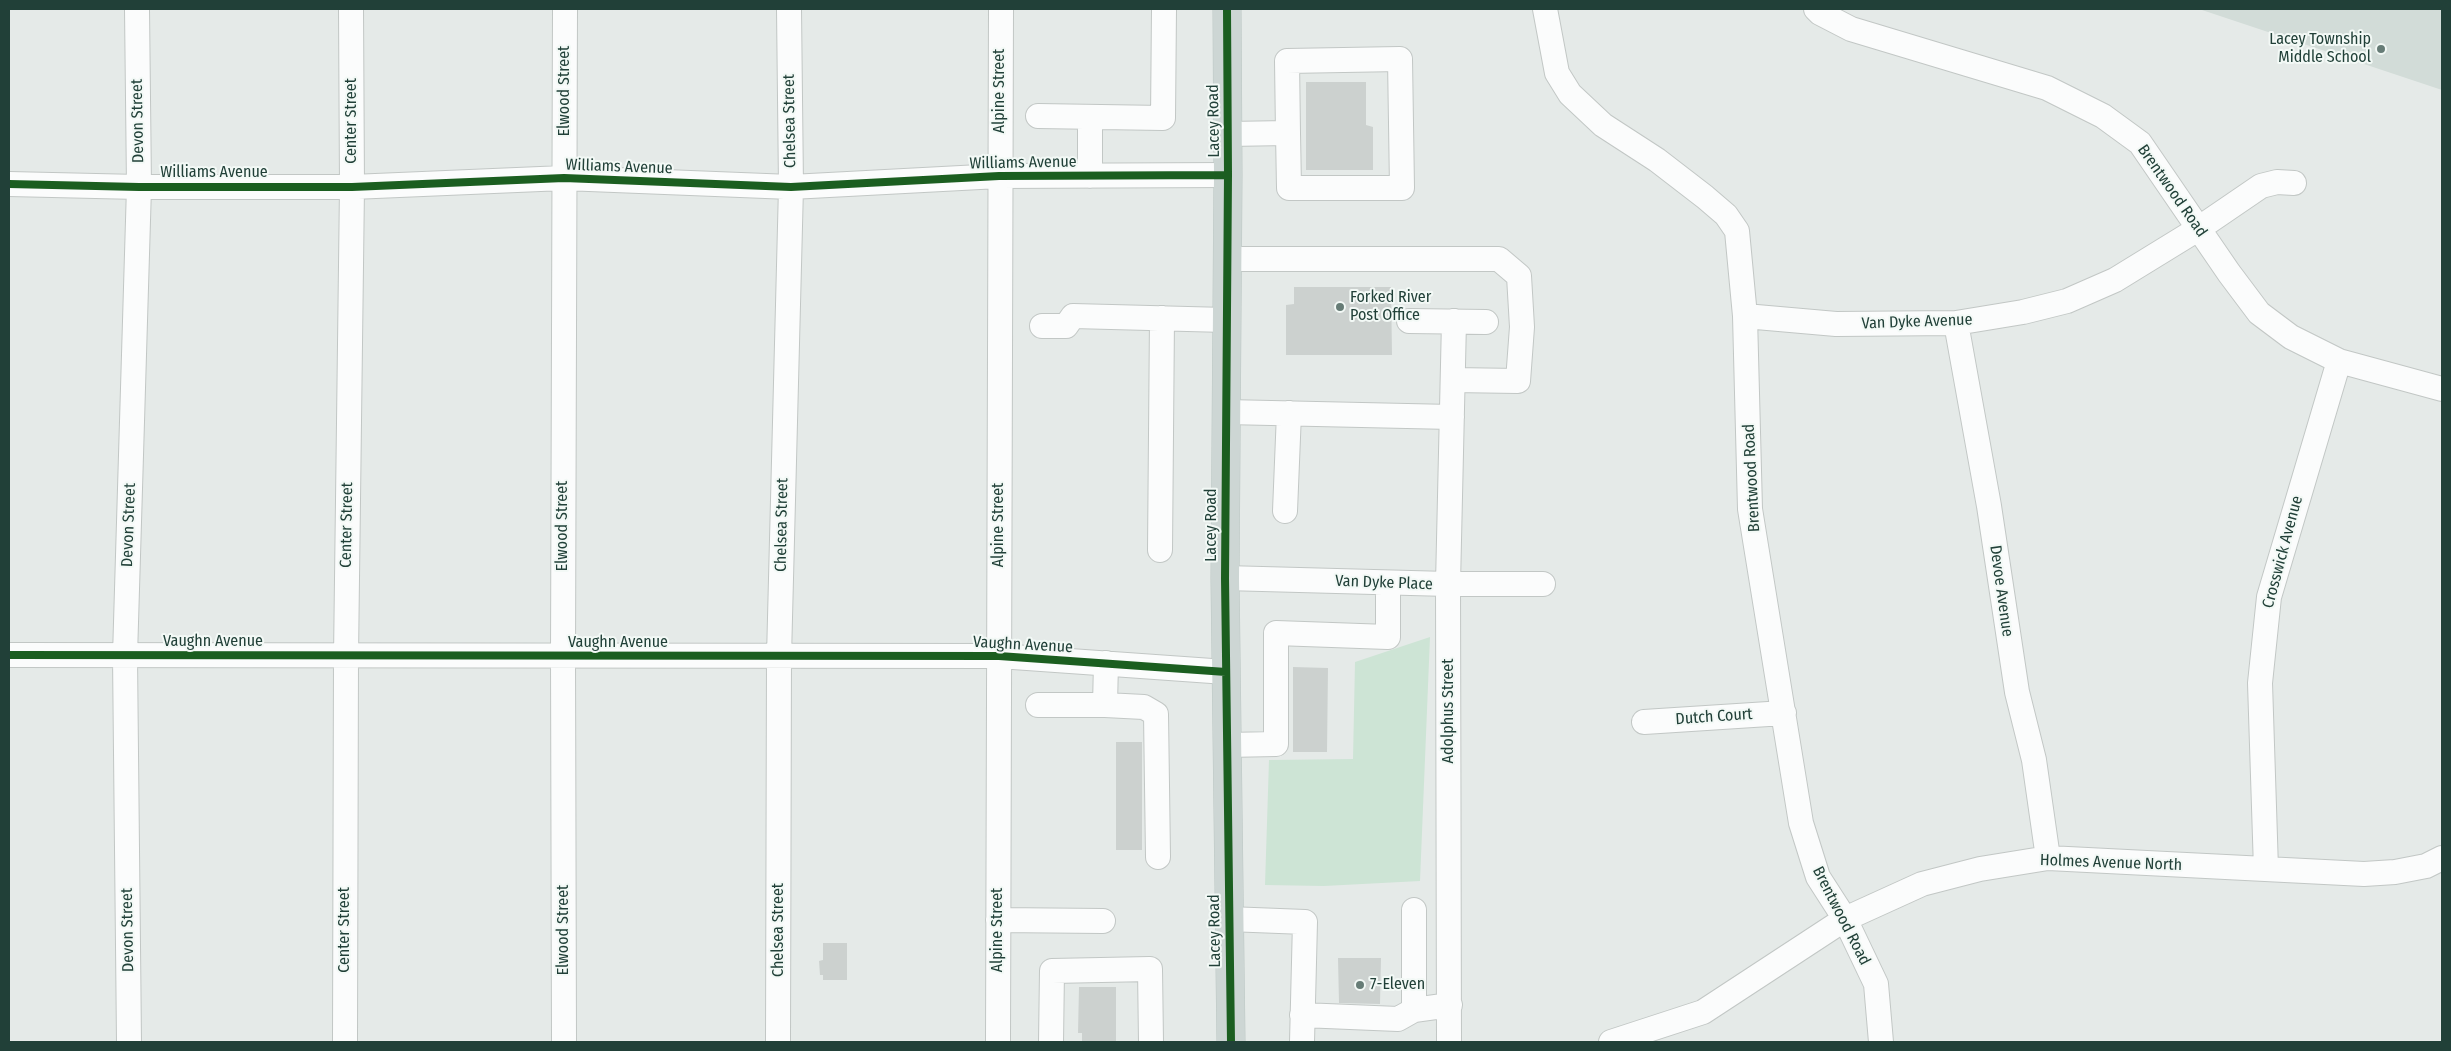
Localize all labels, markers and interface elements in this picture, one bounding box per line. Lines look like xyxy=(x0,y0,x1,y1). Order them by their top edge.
place label: Lacey Township Middle School xyxy=(2269,30,2371,68)
marker: Lacey Township Middle School xyxy=(2375,43,2387,55)
street label: Elwood Street xyxy=(555,46,575,136)
street label: Alpine Street xyxy=(990,49,1010,133)
street label: Chelsea Street xyxy=(780,74,800,168)
street label: Center Street xyxy=(342,78,362,164)
street label: Devon Street xyxy=(128,79,148,163)
street label: Lacey Road xyxy=(1204,84,1224,158)
street label: Brentwood Road xyxy=(2133,141,2211,241)
street label: Williams Avenue xyxy=(969,152,1077,174)
street label: Williams Avenue xyxy=(565,156,673,178)
street label: Williams Avenue xyxy=(160,163,268,183)
place label: Forked River Post Office xyxy=(1350,288,1431,326)
marker: Forked River Post Office xyxy=(1334,301,1346,313)
street label: Van Dyke Avenue xyxy=(1861,310,1973,334)
street label: Brentwood Road xyxy=(1740,423,1764,533)
street label: Chelsea Street xyxy=(772,478,792,572)
street label: Elwood Street xyxy=(553,481,573,571)
street label: Center Street xyxy=(337,482,357,568)
street label: Devon Street xyxy=(118,483,140,567)
street label: Alpine Street xyxy=(989,483,1009,567)
street label: Lacey Road xyxy=(1202,488,1222,562)
street label: Crosswick Avenue xyxy=(2259,494,2307,610)
street label: Devoe Avenue xyxy=(1985,544,2017,638)
street label: Van Dyke Place xyxy=(1335,572,1433,594)
street label: Vaughn Avenue xyxy=(163,632,263,652)
street label: Vaughn Avenue xyxy=(568,633,668,653)
street label: Vaughn Avenue xyxy=(973,633,1073,657)
street label: Adolphus Street xyxy=(1439,659,1459,763)
street label: Dutch Court xyxy=(1675,705,1753,729)
street label: Holmes Avenue North xyxy=(2040,851,2182,875)
street label: Brentwood Road xyxy=(1808,863,1874,969)
street label: Chelsea Street xyxy=(769,883,789,977)
street label: Elwood Street xyxy=(554,885,574,975)
street label: Center Street xyxy=(335,887,355,973)
street label: Devon Street xyxy=(118,888,138,972)
street label: Alpine Street xyxy=(988,888,1008,972)
street label: Lacey Road xyxy=(1205,894,1225,968)
place label: 7-Eleven xyxy=(1370,975,1425,995)
marker: 7-Eleven xyxy=(1354,979,1366,991)

